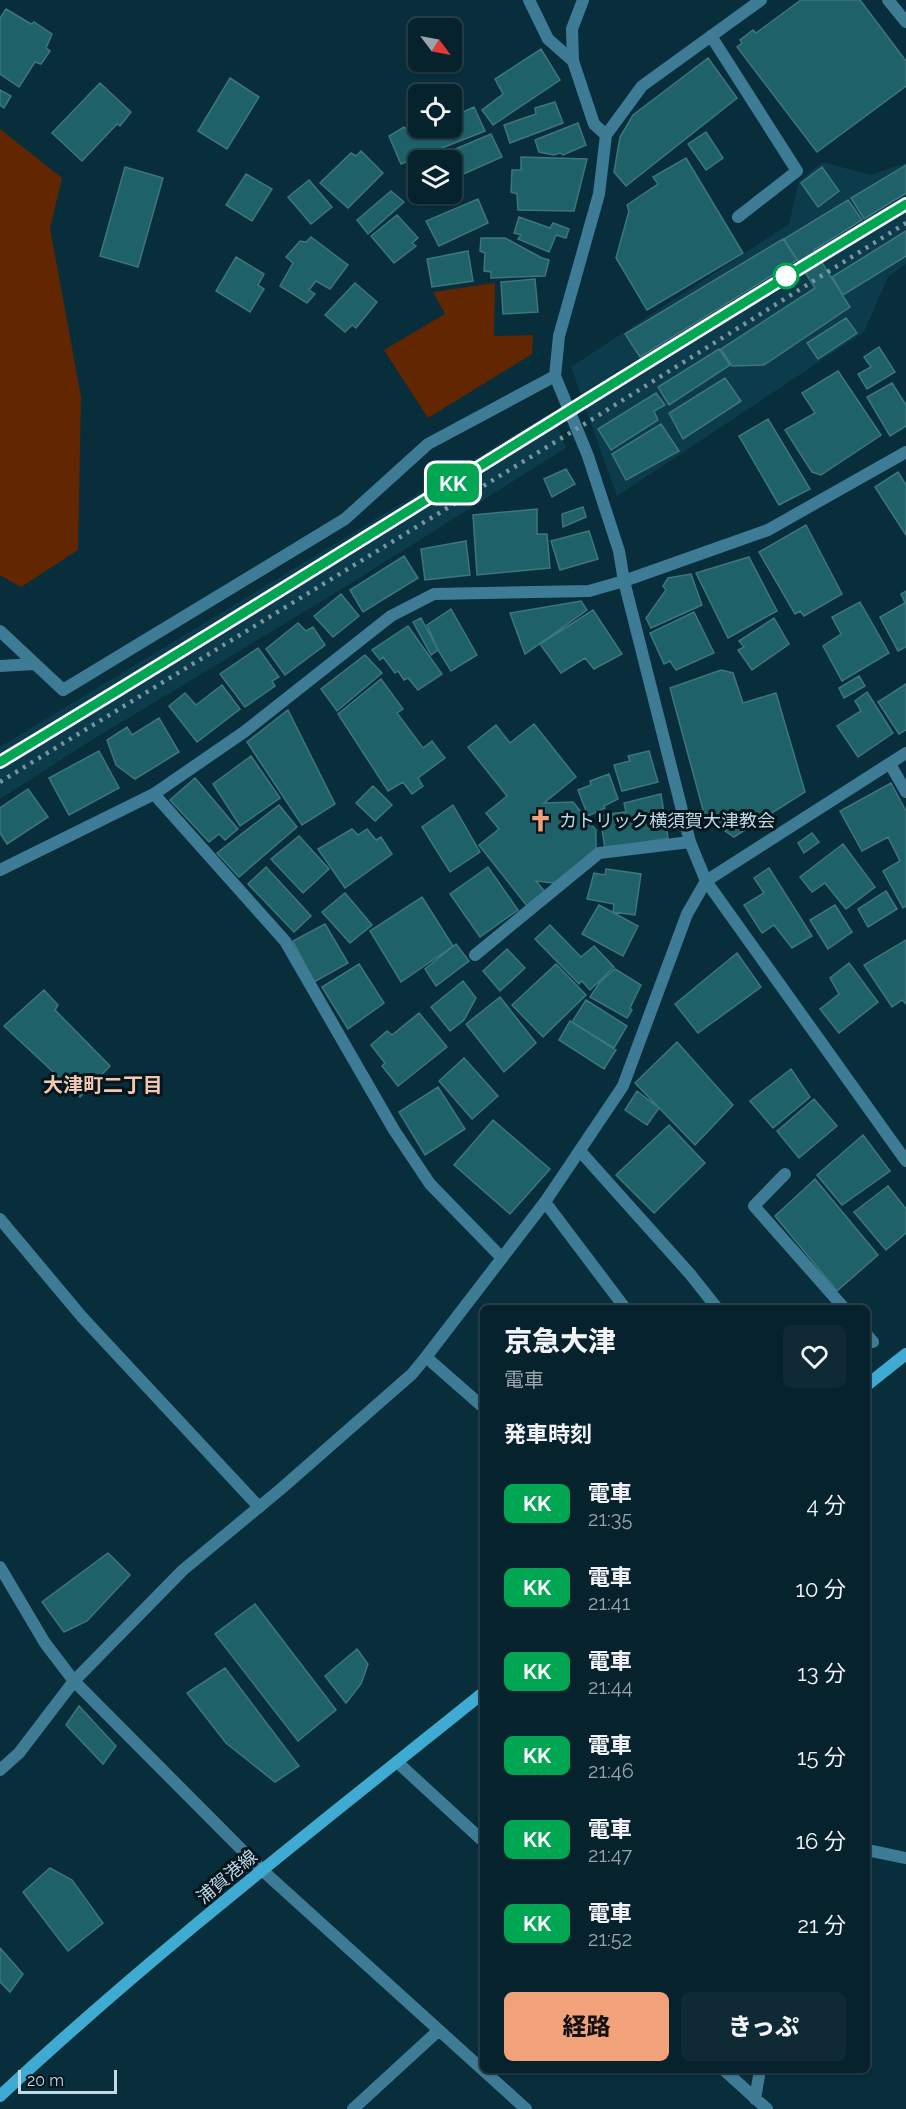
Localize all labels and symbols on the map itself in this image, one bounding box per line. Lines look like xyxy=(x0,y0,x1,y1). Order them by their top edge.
north arrow xyxy=(408,18,462,72)
unlabelled marker xyxy=(773,263,799,289)
line badge: KK xyxy=(426,464,480,502)
church icon: カトリック横須賀大津教会 xyxy=(528,808,554,834)
place label: カトリック横須賀大津教会 xyxy=(559,810,775,831)
district label: 大津町二丁目 xyxy=(43,1073,163,1097)
street label: 浦賀港線 xyxy=(192,1845,261,1908)
scale bar xyxy=(18,2067,117,2094)

